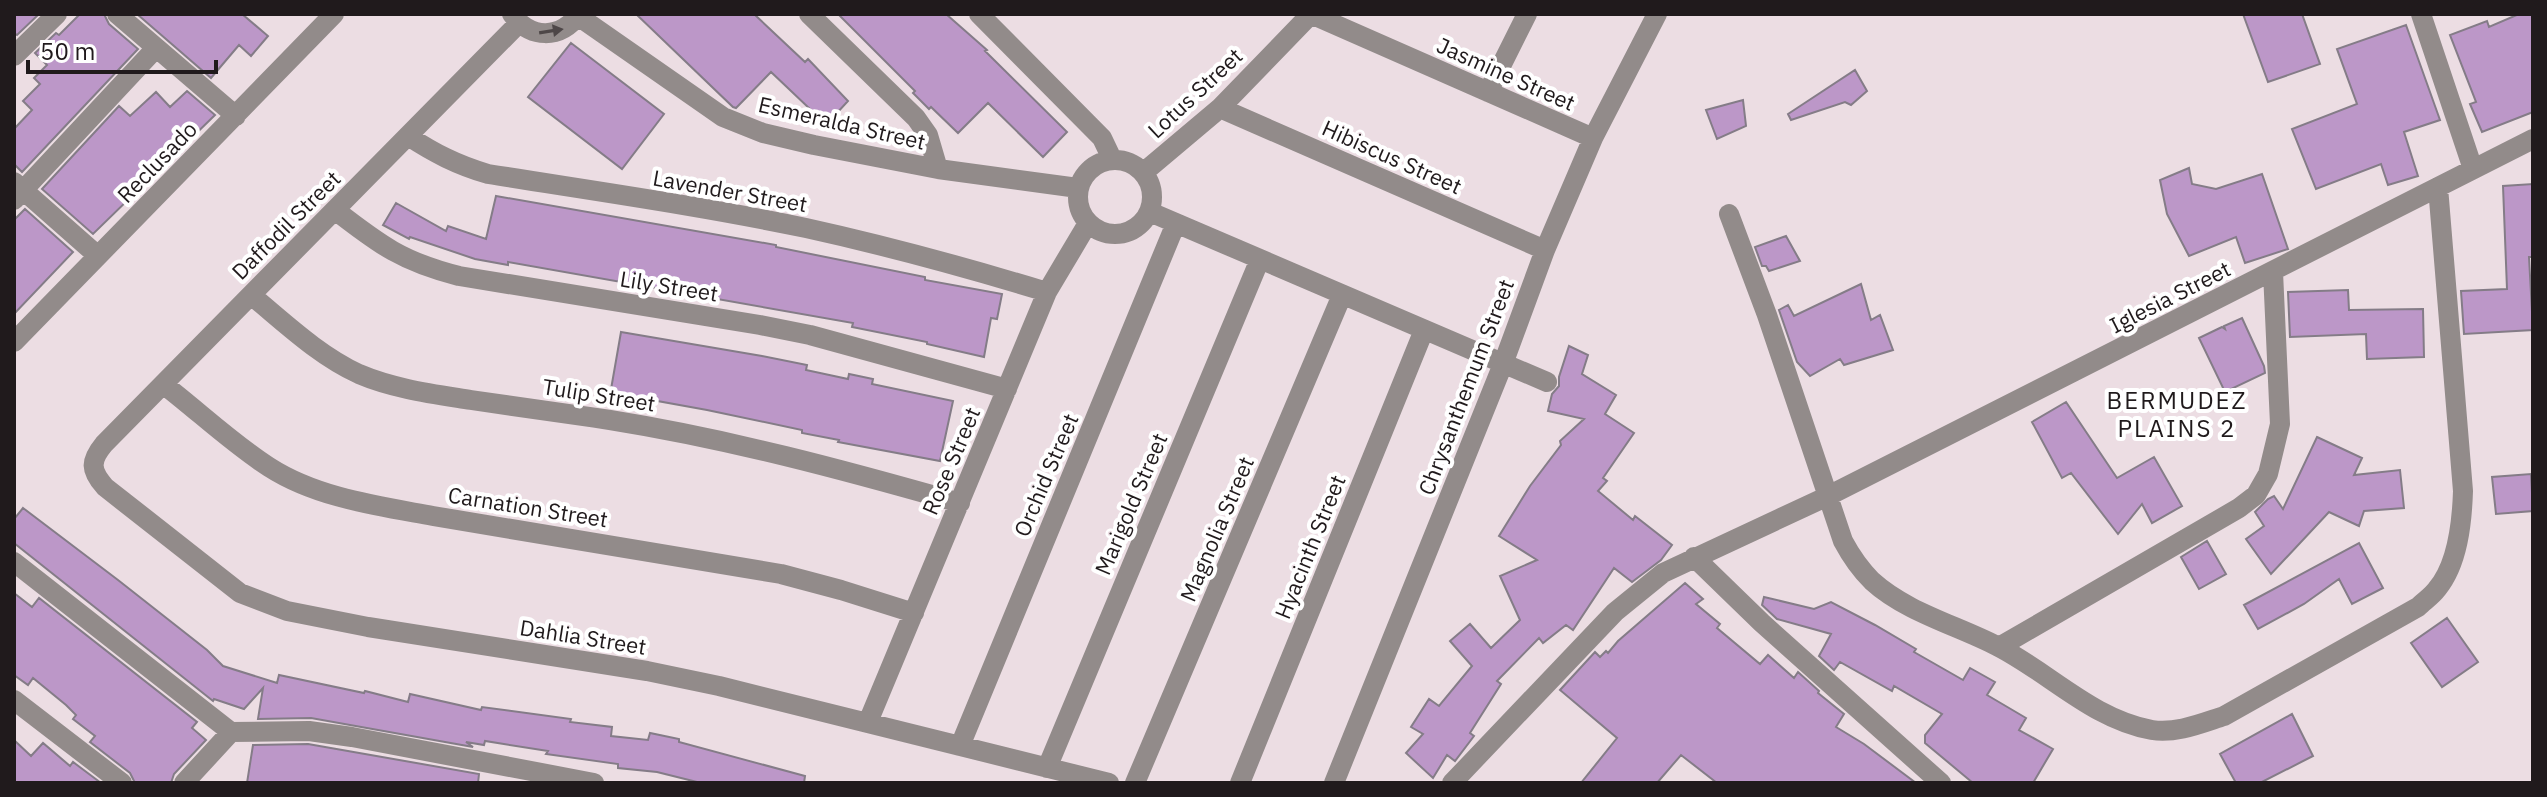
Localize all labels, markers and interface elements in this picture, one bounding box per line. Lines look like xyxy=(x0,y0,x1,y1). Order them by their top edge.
scale bar xyxy=(28,24,216,74)
one-way arrow xyxy=(538,24,563,37)
street label: Jasmine Street xyxy=(1432,30,1580,117)
text: 50 m xyxy=(40,35,95,67)
street label: Lotus Street xyxy=(1141,41,1248,144)
street label: Esmeralda Street xyxy=(756,89,928,156)
street label: Hibiscus Street xyxy=(1318,113,1467,200)
street label: Reclusado xyxy=(110,115,203,209)
street label: Lavender Street xyxy=(651,163,810,218)
street label: Daffodil Street xyxy=(225,164,346,285)
street label: Iglesia Street xyxy=(2104,254,2235,339)
street label: Lily Street xyxy=(618,263,720,308)
street label: Chrysanthemum Street xyxy=(1411,275,1520,499)
street label: Tulip Street xyxy=(541,371,658,418)
district label: BERMUDEZ PLAINS 2 xyxy=(2107,384,2247,444)
street label: Rose Street xyxy=(915,402,986,519)
street label: Orchid Street xyxy=(1007,409,1084,541)
street label: Marigold Street xyxy=(1088,429,1173,579)
street label: Magnolia Street xyxy=(1173,452,1260,606)
street label: Hyacinth Street xyxy=(1267,471,1352,623)
street label: Carnation Street xyxy=(446,480,610,533)
street label: Dahlia Street xyxy=(518,612,648,661)

